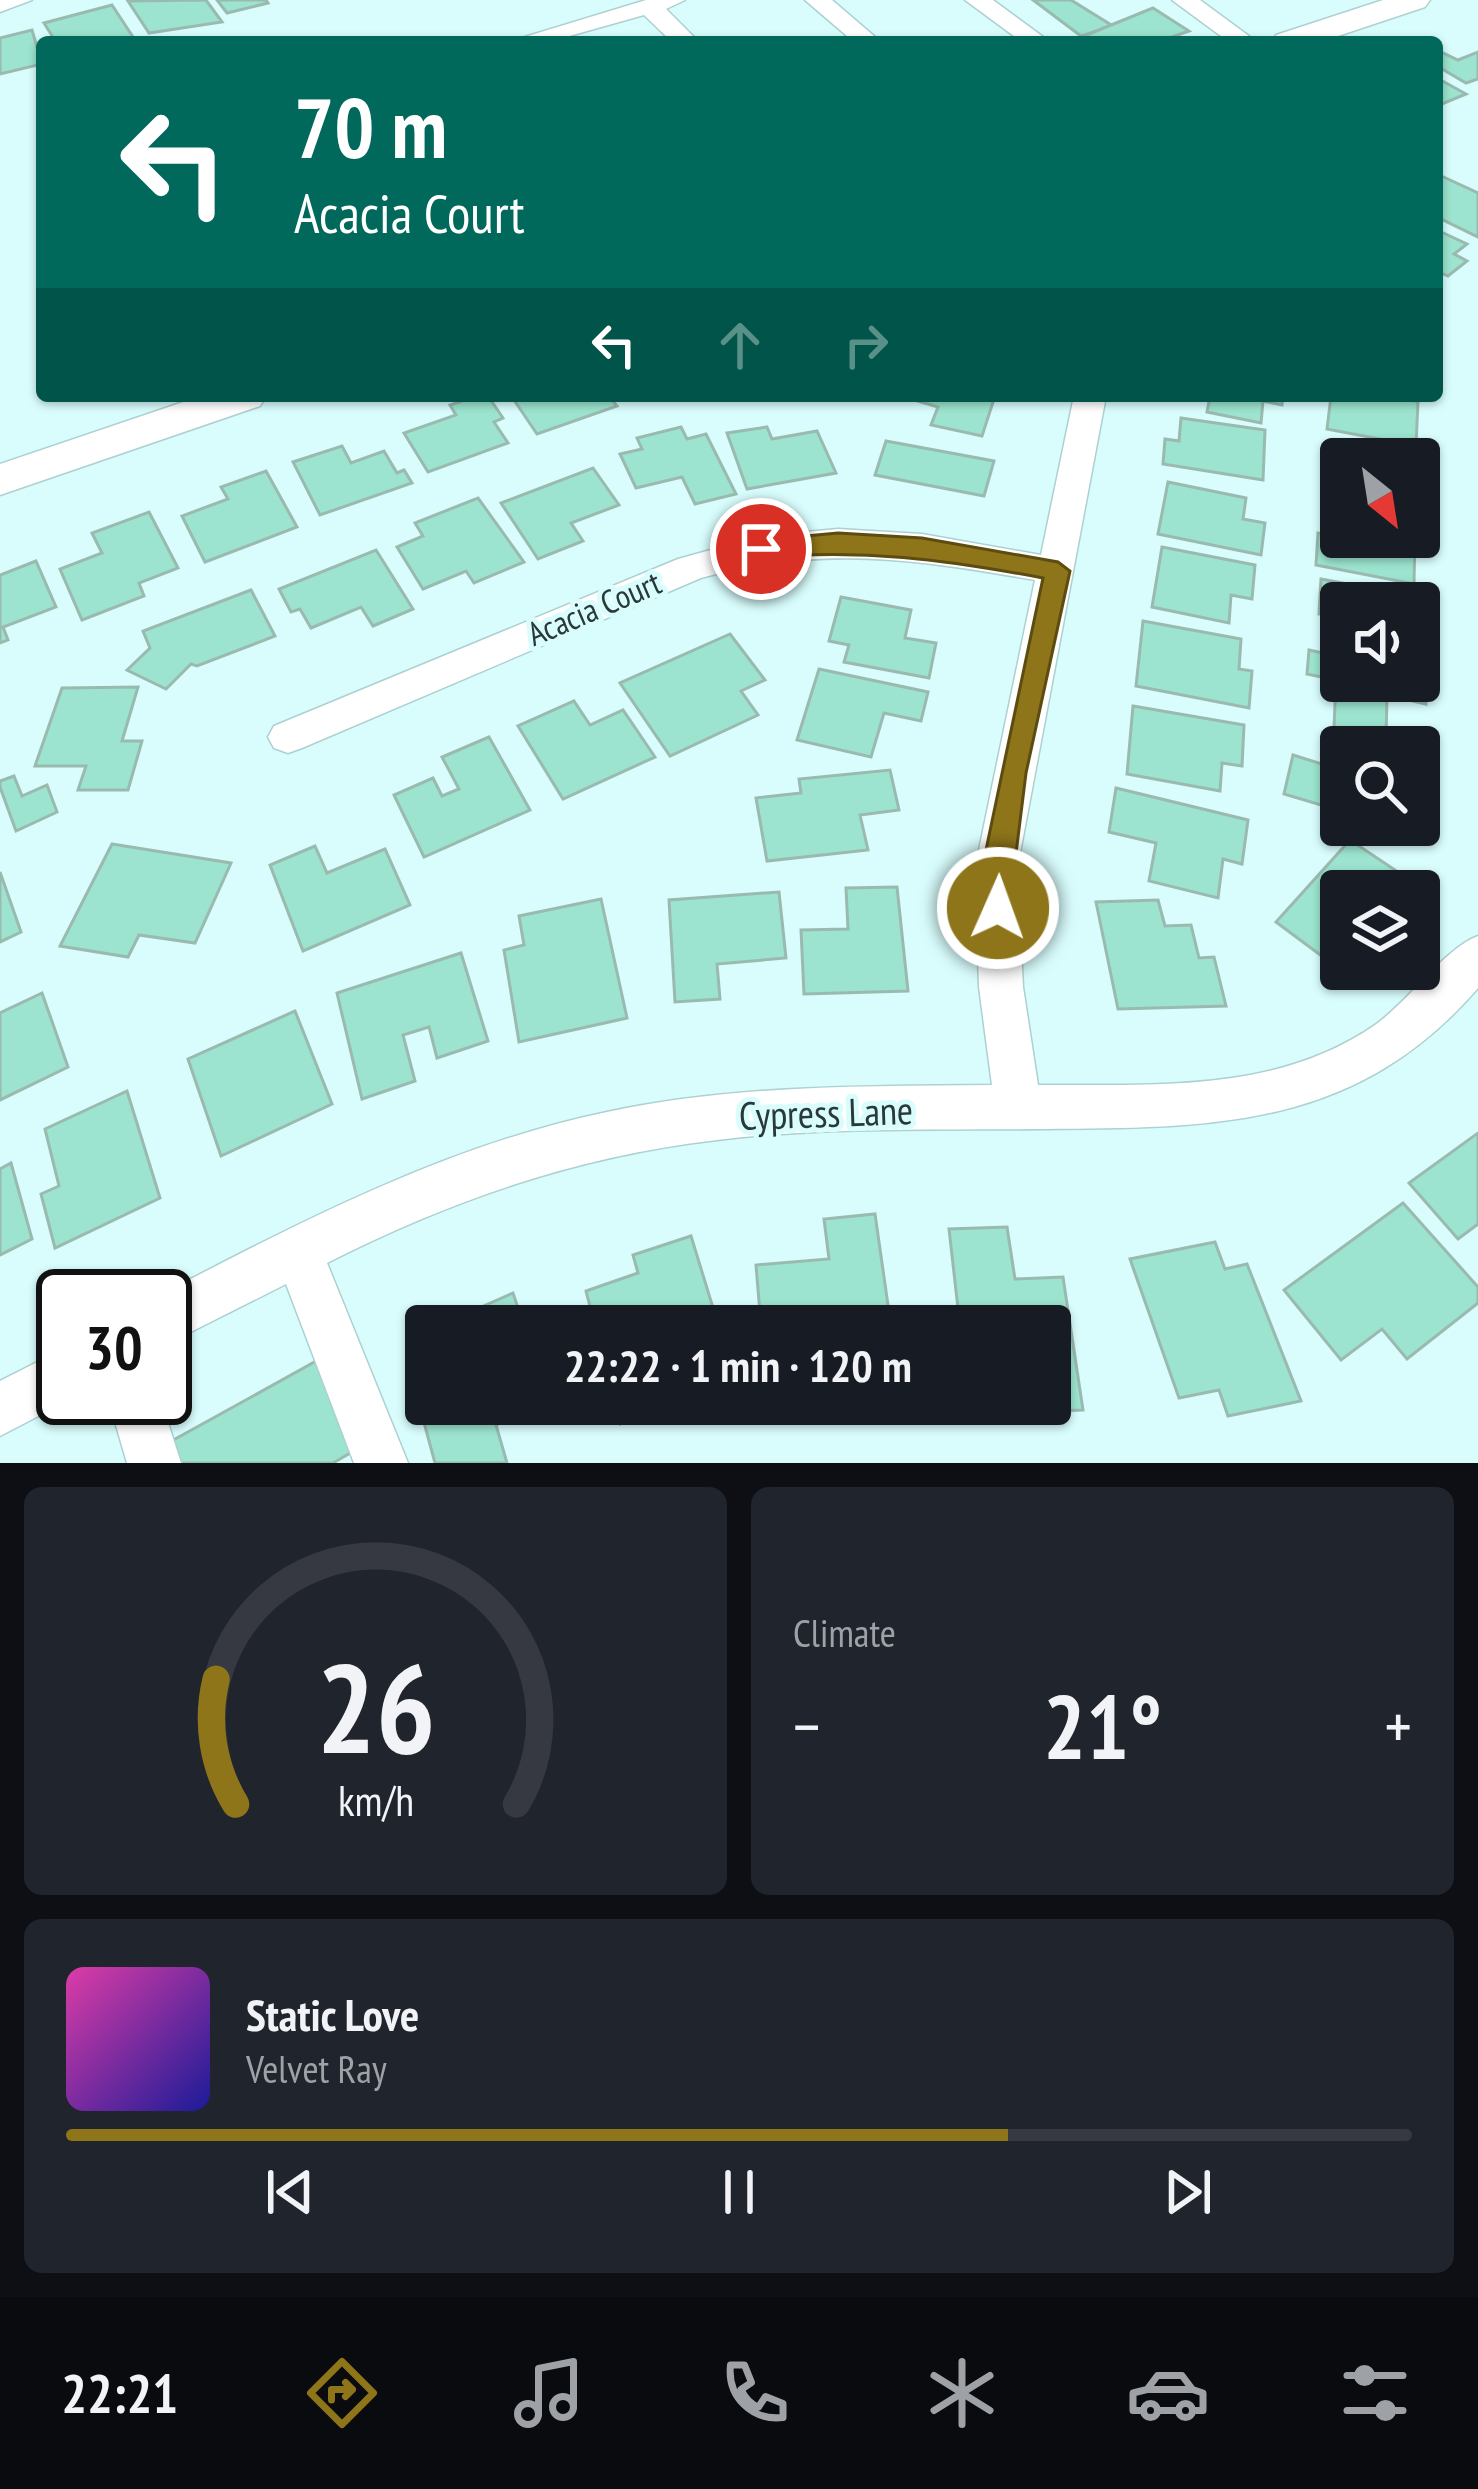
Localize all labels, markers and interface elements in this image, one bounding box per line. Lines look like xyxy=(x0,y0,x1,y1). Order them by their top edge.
text: 70 m xyxy=(294,72,447,181)
icon: left xyxy=(96,84,252,240)
text: Acacia Court xyxy=(294,178,525,248)
icon: left xyxy=(581,312,647,378)
icon: ahead xyxy=(707,312,773,378)
icon: right xyxy=(833,312,899,378)
north arrow xyxy=(1320,438,1440,558)
map controls xyxy=(1320,438,1440,990)
pin xyxy=(710,498,812,600)
icon: arrive xyxy=(728,516,794,582)
street label: Acacia Court xyxy=(521,560,667,655)
button: sound xyxy=(1320,582,1440,702)
button: search xyxy=(1320,726,1440,846)
position arrow xyxy=(935,845,1061,971)
button: layers xyxy=(1320,870,1440,990)
street label: Cypress Lane xyxy=(738,1084,914,1141)
speed limit sign: 30 xyxy=(36,1269,192,1425)
text: 22:22 · 1 min · 120 m xyxy=(564,1336,912,1394)
text: Climate xyxy=(793,1607,896,1658)
text: 26 xyxy=(316,1626,435,1787)
text: 21° xyxy=(1043,1667,1162,1784)
text: − xyxy=(793,1683,820,1768)
text: + xyxy=(1385,1683,1412,1768)
text: km/h xyxy=(337,1772,414,1828)
text: Static Love xyxy=(246,1985,419,2043)
text: Velvet Ray xyxy=(246,2043,387,2094)
icon: previous xyxy=(257,2159,323,2225)
icon: pause xyxy=(706,2159,772,2225)
icon: next xyxy=(1155,2159,1221,2225)
icon: directions xyxy=(300,2351,384,2435)
icon: music xyxy=(507,2351,591,2435)
icon: phone xyxy=(713,2351,797,2435)
icon: climate xyxy=(920,2351,1004,2435)
icon: car xyxy=(1126,2351,1210,2435)
icon: filters xyxy=(1333,2351,1417,2435)
text: 22:21 xyxy=(61,2358,178,2428)

